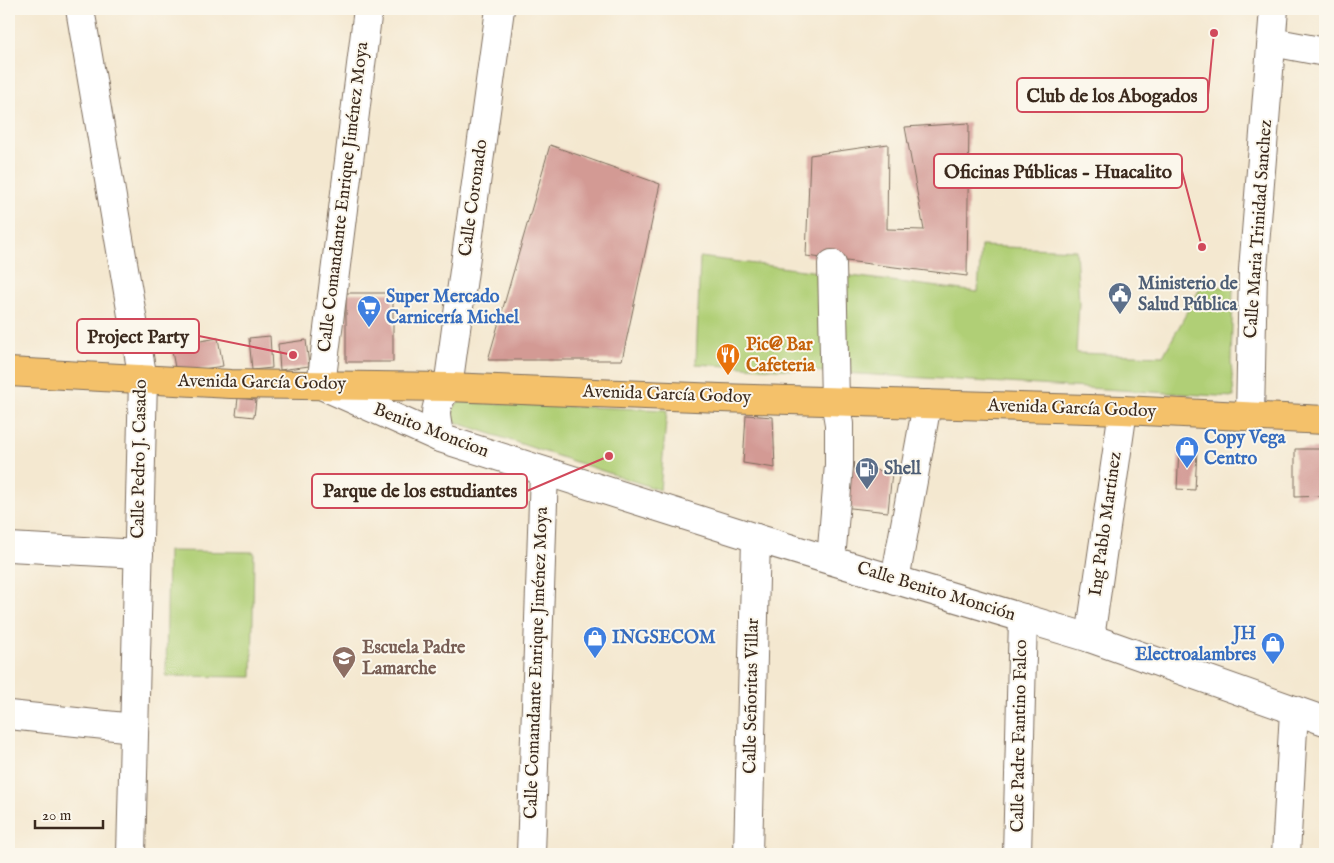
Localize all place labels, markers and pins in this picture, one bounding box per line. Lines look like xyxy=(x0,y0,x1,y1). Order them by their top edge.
callout: Club de los Abogados xyxy=(1017,78,1208,112)
callout: Oficinas Públicas - Huacalito xyxy=(934,154,1182,188)
place label: Ministerio de Salud Pública xyxy=(1138,273,1238,317)
public building icon: Ministerio de Salud Pública xyxy=(1107,281,1133,315)
place label: Super Mercado Carnicería Michel xyxy=(386,286,520,330)
supermarket icon: Super Mercado Carnicería Michel xyxy=(356,294,382,328)
callout: Project Party xyxy=(77,319,199,353)
place label: Pic@ Bar Cafeteria xyxy=(746,334,816,378)
restaurant icon: Pic@ Bar Cafeteria xyxy=(715,342,741,376)
place label: Copy Vega Centro xyxy=(1204,427,1287,471)
shop icon: Copy Vega Centro xyxy=(1174,435,1200,469)
fuel station icon: Shell xyxy=(854,456,880,490)
place label: Shell xyxy=(884,458,922,481)
callout: Parque de los estudiantes xyxy=(312,474,527,508)
place label: JH Electroalambres xyxy=(1135,623,1257,667)
shop icon: INGSECOM xyxy=(582,625,608,659)
place label: INGSECOM xyxy=(612,627,716,650)
shop icon: JH Electroalambres xyxy=(1260,631,1286,665)
place label: Escuela Padre Lamarche xyxy=(362,637,466,681)
school or university icon: Escuela Padre Lamarche xyxy=(331,645,357,679)

